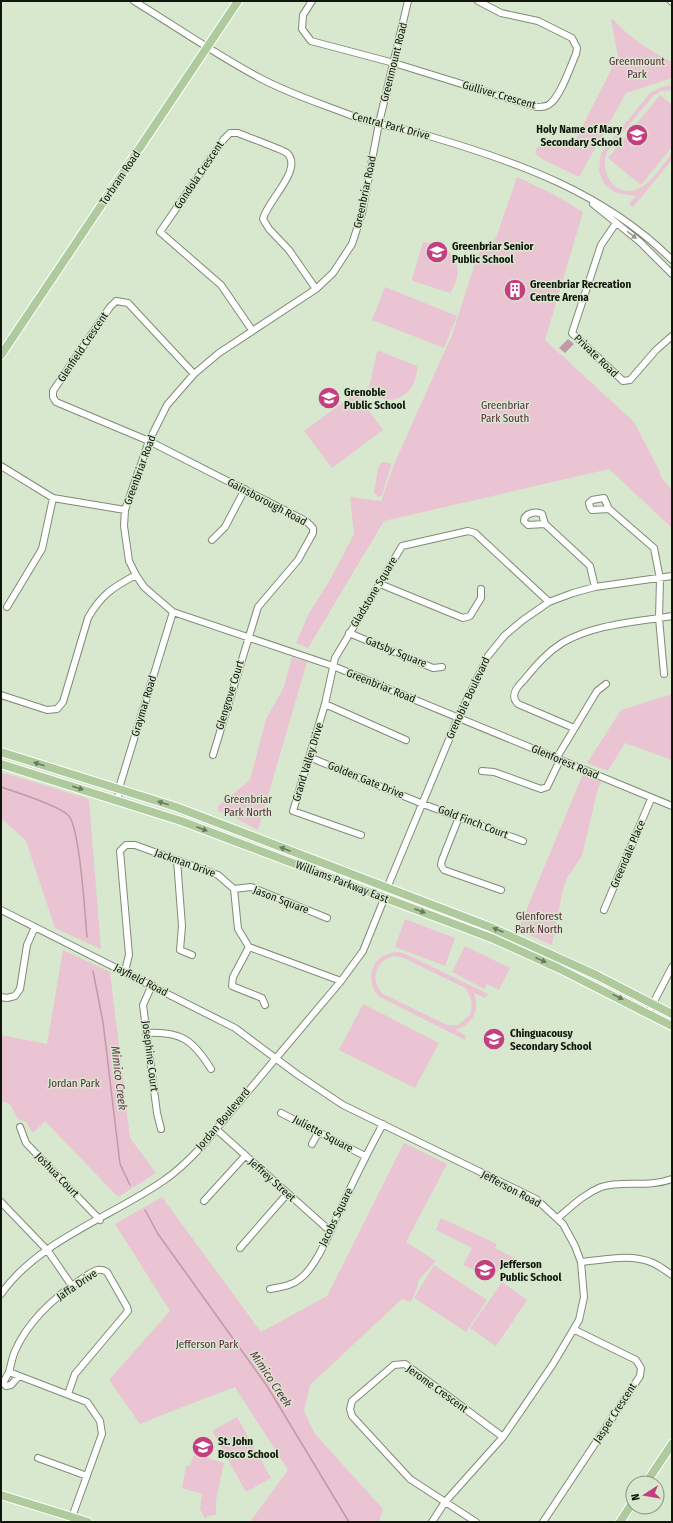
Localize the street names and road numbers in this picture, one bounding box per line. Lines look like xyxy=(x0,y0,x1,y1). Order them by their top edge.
street label: Greenmount Road xyxy=(378,21,410,103)
street label: Gulliver Crescent xyxy=(461,78,538,112)
street label: Central Park Drive xyxy=(351,109,431,143)
street label: Gondola Crescent xyxy=(172,138,227,211)
street label: Torbram Road xyxy=(97,148,143,208)
street label: Greenbriar Road xyxy=(351,155,379,229)
street label: Glenfield Crescent xyxy=(55,309,111,384)
street label: Private Road xyxy=(571,332,621,380)
street label: Greenbriar Road xyxy=(121,433,159,507)
street label: Gainsborough Road xyxy=(225,476,309,528)
street label: Gladstone Square xyxy=(348,555,400,629)
street label: Gatsby Square xyxy=(364,634,428,670)
street label: Grenoble Boulevard xyxy=(443,655,493,741)
street label: Glengrove Court xyxy=(213,658,247,731)
street label: Greenbriar Road xyxy=(344,666,418,706)
street label: Graymar Road xyxy=(129,674,159,738)
street label: Grand Valley Drive xyxy=(290,721,326,803)
street label: Glenforest Road xyxy=(529,742,601,782)
street label: Golden Gate Drive xyxy=(326,759,406,801)
street label: Gold Finch Court xyxy=(436,803,510,841)
street label: Greendale Place xyxy=(608,818,648,890)
street label: Jackman Drive xyxy=(153,846,217,880)
street label: Williams Parkway East xyxy=(294,858,391,906)
street label: Jason Square xyxy=(251,883,311,917)
street label: Jayfield Road xyxy=(112,961,170,999)
street label: Josephine Court xyxy=(139,1020,161,1093)
street label: Jordan Boulevard xyxy=(193,1085,253,1153)
street label: Juliette Square xyxy=(291,1113,355,1155)
street label: Joshua Court xyxy=(32,1150,82,1200)
street label: Jeffrey Street xyxy=(246,1156,298,1205)
street label: Jefferson Road xyxy=(479,1168,543,1210)
street label: Jacobs Square xyxy=(316,1186,356,1248)
street label: Jaffa Drive xyxy=(54,1267,100,1303)
street label: Jerome Crescent xyxy=(404,1362,471,1416)
street label: Jasper Crescent xyxy=(591,1380,639,1446)

